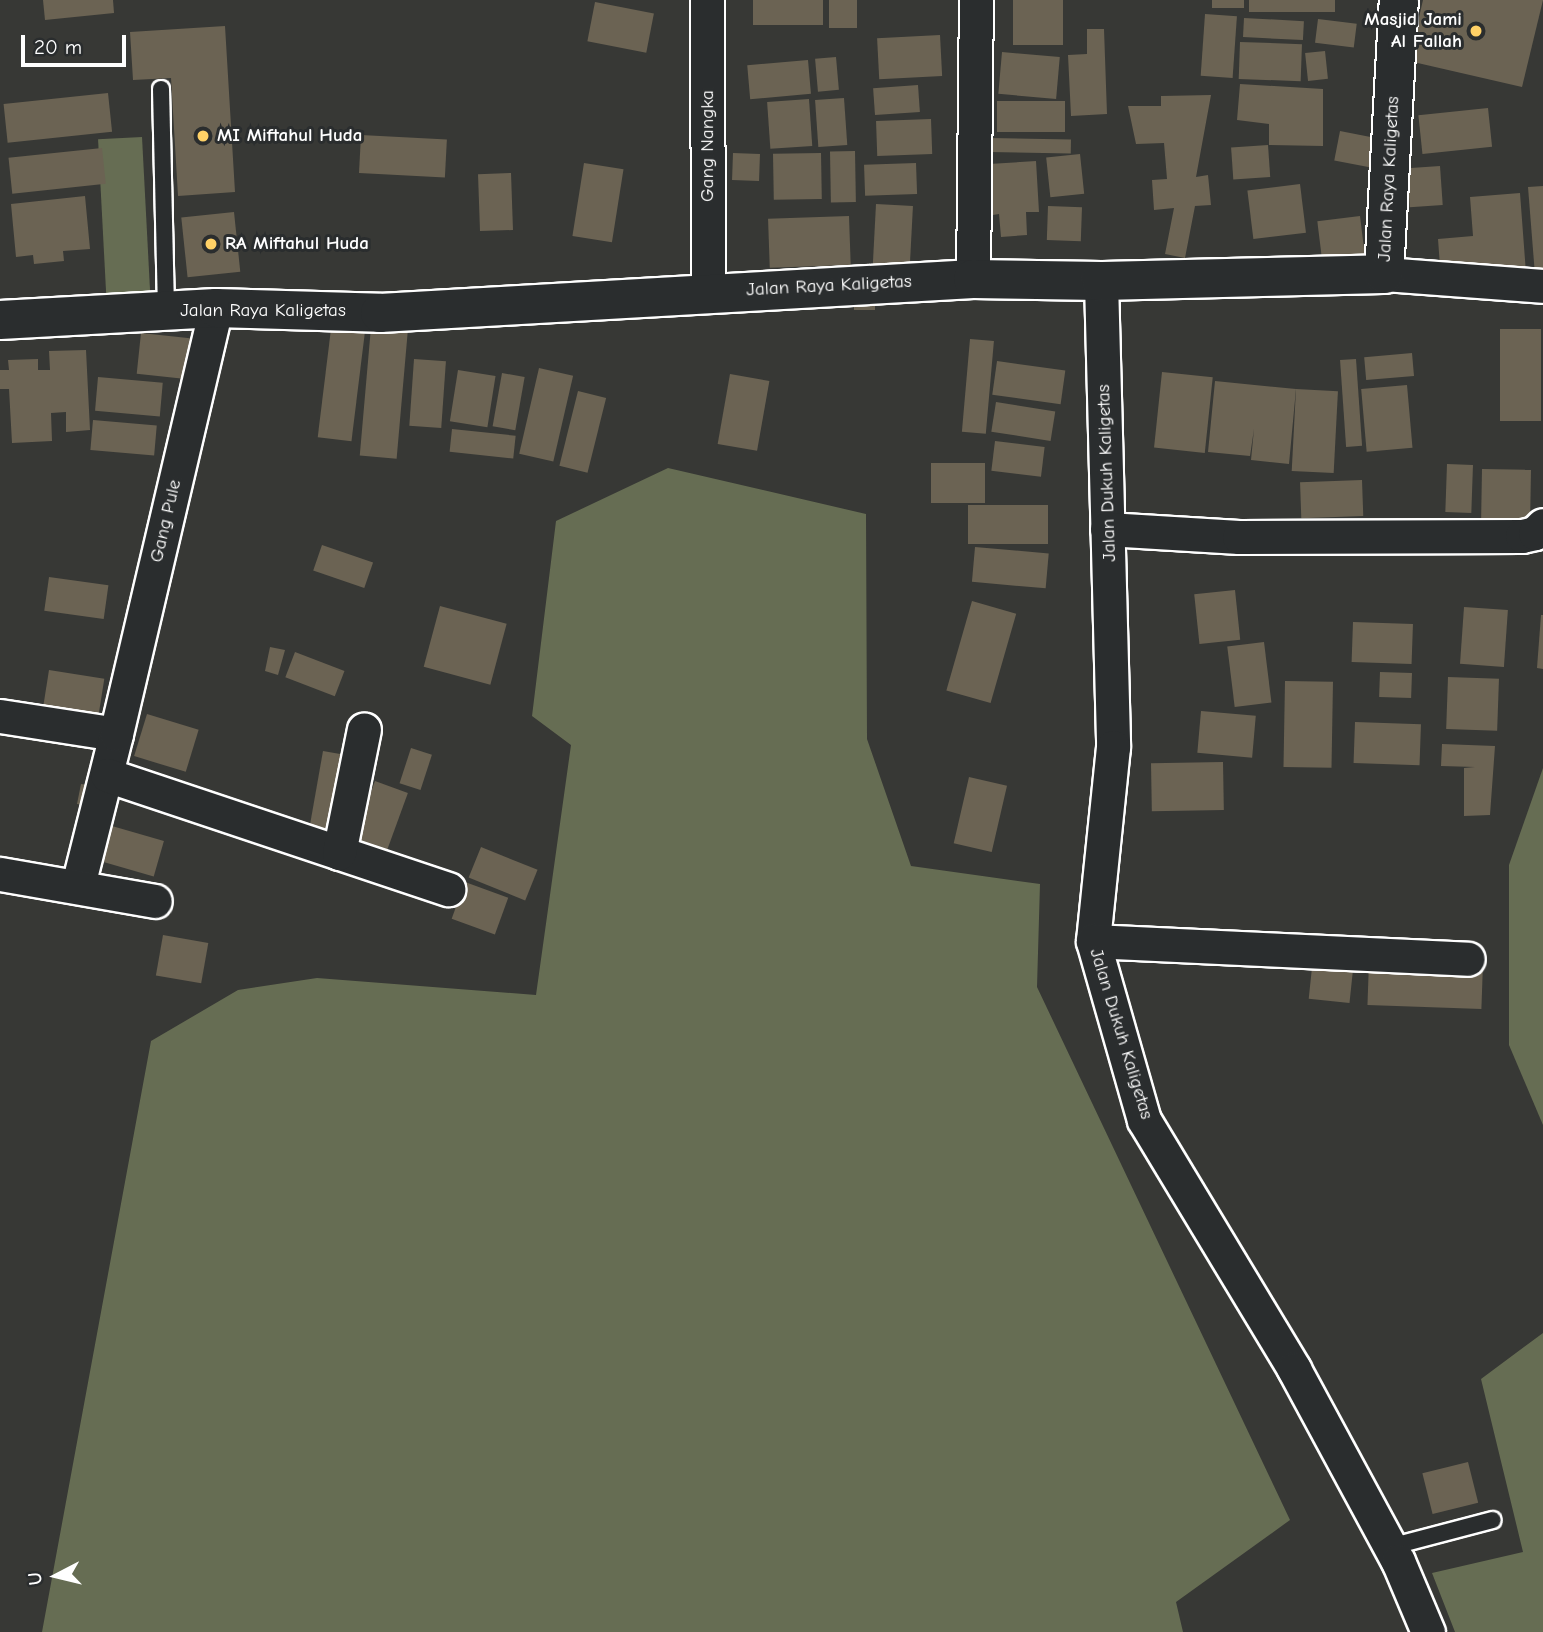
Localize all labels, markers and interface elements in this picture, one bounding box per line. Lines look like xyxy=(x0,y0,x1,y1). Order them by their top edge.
place label: Masjid Jami Al Fallah xyxy=(1364,9,1462,53)
scale bar xyxy=(24,21,130,65)
marker: Masjid Jami Al Fallah xyxy=(1468,23,1484,39)
text: 20 m xyxy=(34,35,82,59)
street label: Gang Nangka xyxy=(697,90,719,202)
street label: Jalan Raya Kaligetas xyxy=(1373,96,1405,262)
place label: MI Miftahul Huda xyxy=(217,125,362,147)
marker: MI Miftahul Huda xyxy=(195,128,211,144)
place label: RA Miftahul Huda xyxy=(225,233,369,255)
marker: RA Miftahul Huda xyxy=(203,236,219,252)
street label: Jalan Raya Kaligetas xyxy=(746,270,912,302)
street label: Jalan Raya Kaligetas xyxy=(180,300,346,322)
street label: Jalan Dukuh Kaligetas xyxy=(1093,384,1121,562)
street label: Gang Pule xyxy=(145,477,187,565)
street label: Jalan Dukuh Kaligetas xyxy=(1084,946,1158,1122)
north arrow xyxy=(21,1541,91,1611)
text: U xyxy=(23,1571,47,1586)

